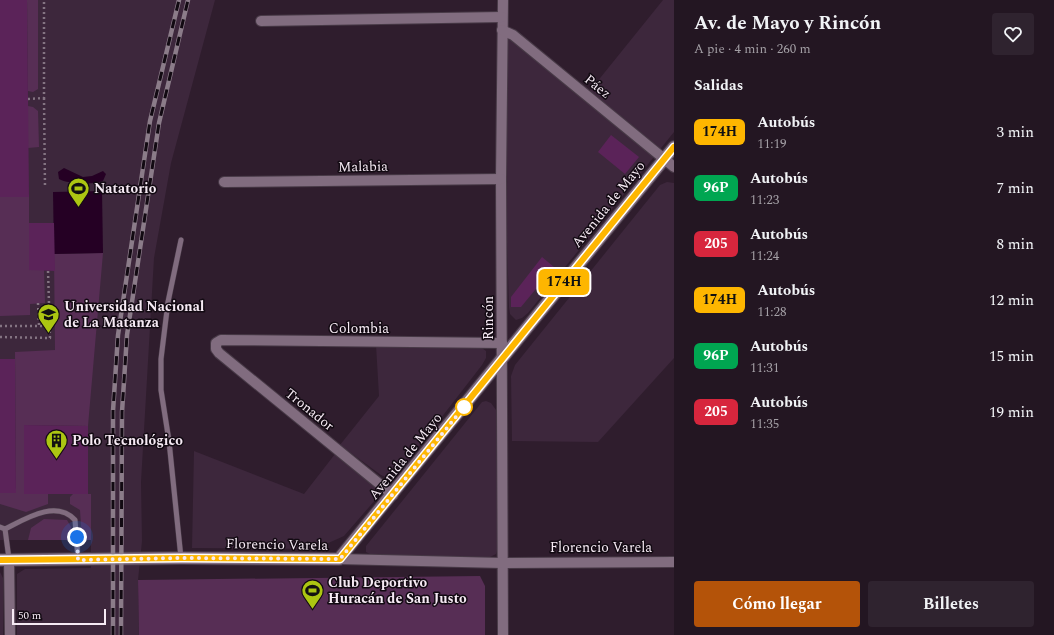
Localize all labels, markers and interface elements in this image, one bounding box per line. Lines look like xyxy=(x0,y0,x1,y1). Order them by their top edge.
text: Av. de Mayo y Rincón xyxy=(694,9,881,38)
button: heart xyxy=(992,13,1034,55)
text: A pie · 4 min · 260 m xyxy=(694,39,811,59)
street label: Páez xyxy=(580,69,616,104)
text: Salidas xyxy=(694,74,743,97)
text: Autobús xyxy=(757,111,815,134)
text: 174H xyxy=(702,121,737,142)
text: 3 min xyxy=(996,121,1034,144)
text: 11:19 xyxy=(757,134,787,154)
street label: Malabia xyxy=(338,156,388,177)
street label: Avenida de Mayo xyxy=(567,156,650,252)
text: Autobús xyxy=(750,167,808,190)
sports icon: Natatorio xyxy=(65,175,91,208)
text: 96P xyxy=(703,177,729,198)
text: 7 min xyxy=(996,177,1034,200)
place label: Natatorio xyxy=(94,178,157,199)
text: 11:23 xyxy=(750,190,779,210)
text: Autobús xyxy=(750,223,808,246)
text: 205 xyxy=(704,233,728,254)
text: 8 min xyxy=(996,233,1034,256)
text: 11:24 xyxy=(750,246,779,266)
line badge: 174H xyxy=(536,269,592,295)
text: 174H xyxy=(546,271,582,292)
text: Autobús xyxy=(757,279,815,302)
text: 174H xyxy=(702,289,737,310)
text: 12 min xyxy=(989,289,1034,312)
place label: Universidad Nacional de La Matanza xyxy=(64,296,205,333)
street label: Rincón xyxy=(478,296,499,340)
school or university icon: Universidad Nacional de La Matanza xyxy=(36,301,62,334)
text: 11:28 xyxy=(757,302,787,322)
street label: Colombia xyxy=(329,318,389,339)
text: Autobús xyxy=(750,335,808,358)
text: 96P xyxy=(703,345,729,366)
text: 15 min xyxy=(989,345,1034,368)
text: 11:31 xyxy=(750,358,779,378)
street label: Tronador xyxy=(281,383,339,436)
text: Autobús xyxy=(750,391,808,414)
unlabelled marker xyxy=(455,398,473,416)
text: 205 xyxy=(704,401,728,422)
text: 19 min xyxy=(989,401,1034,424)
street label: Avenida de Mayo xyxy=(364,408,447,504)
text: 11:35 xyxy=(750,414,779,434)
building icon: Polo Tecnológico xyxy=(43,427,69,460)
place label: Polo Tecnológico xyxy=(72,430,183,451)
your location xyxy=(67,527,87,547)
street label: Florencio Varela xyxy=(226,533,329,556)
street label: Florencio Varela xyxy=(550,537,652,558)
place label: Club Deportivo Huracán de San Justo xyxy=(328,572,467,609)
sports icon: Club Deportivo Huracán de San Justo xyxy=(299,577,325,610)
button: Cómo llegar xyxy=(694,581,860,627)
button: Billetes xyxy=(868,581,1034,627)
scale bar xyxy=(12,607,106,626)
text: 50 m xyxy=(18,607,41,624)

